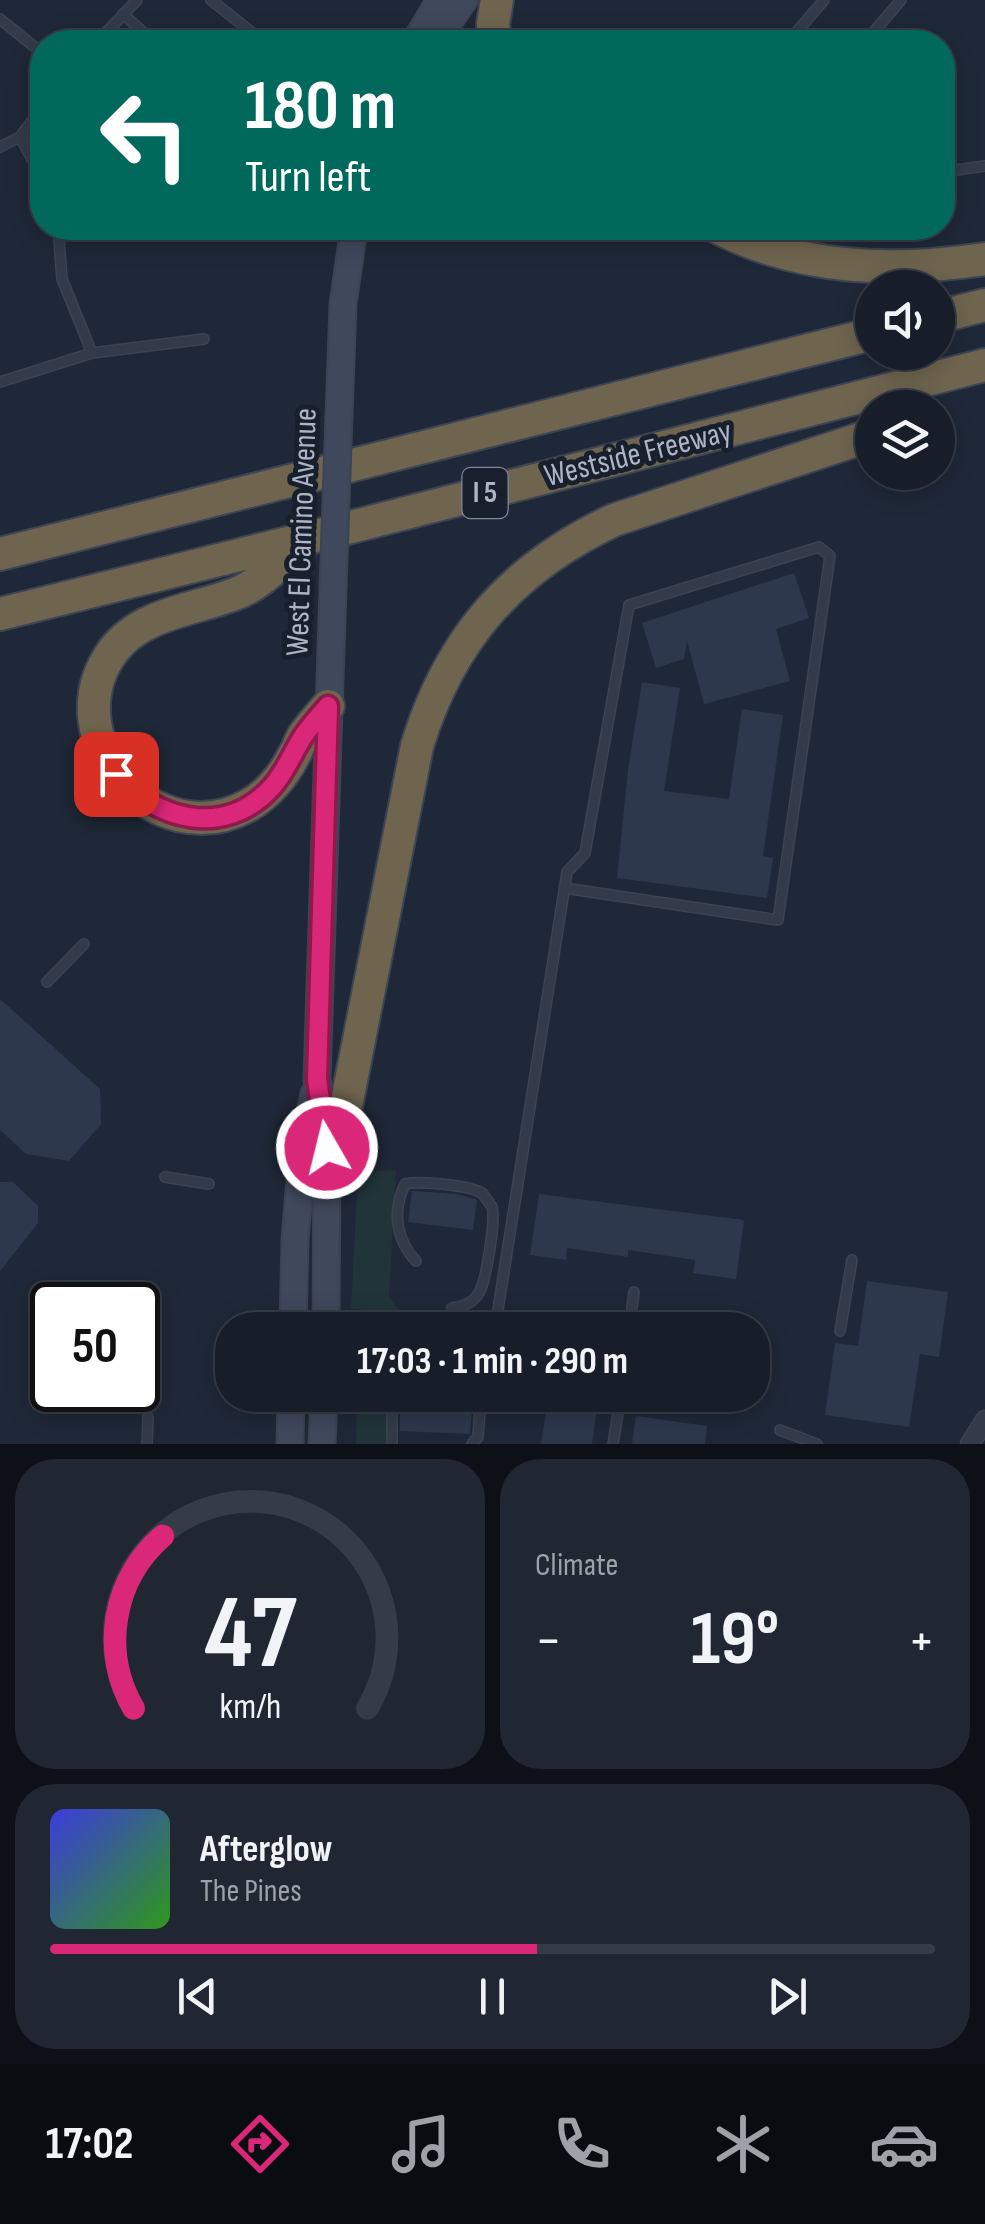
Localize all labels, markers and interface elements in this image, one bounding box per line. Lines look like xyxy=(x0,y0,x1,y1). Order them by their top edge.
text: 180 m xyxy=(245,65,396,149)
icon: left xyxy=(80,70,210,200)
text: Turn left xyxy=(245,150,371,205)
map controls xyxy=(855,270,955,490)
button: sound xyxy=(855,270,955,370)
button: layers xyxy=(855,390,955,490)
street label: West El Camino Avenue xyxy=(278,407,326,657)
street label: Westside Freeway xyxy=(540,412,736,496)
road number: I 5 xyxy=(462,468,508,518)
pin xyxy=(74,732,159,817)
icon: arrive xyxy=(89,747,144,802)
position arrow xyxy=(275,1096,379,1200)
speed limit sign: 50 xyxy=(30,1282,160,1412)
text: 17:03 · 1 min · 290 m xyxy=(357,1339,628,1384)
text: Climate xyxy=(535,1546,618,1585)
text: 47 xyxy=(204,1572,297,1697)
text: 19° xyxy=(691,1595,779,1686)
text: − xyxy=(535,1608,562,1675)
text: + xyxy=(908,1608,935,1675)
text: km/h xyxy=(219,1686,281,1729)
text: Afterglow xyxy=(200,1827,333,1872)
text: The Pines xyxy=(200,1872,302,1911)
icon: previous xyxy=(170,1969,225,2024)
icon: pause xyxy=(465,1969,520,2024)
icon: next xyxy=(760,1969,815,2024)
icon: directions xyxy=(225,2109,295,2179)
icon: music xyxy=(386,2109,456,2179)
icon: phone xyxy=(547,2109,617,2179)
icon: climate xyxy=(708,2109,778,2179)
icon: car xyxy=(869,2109,939,2179)
text: 17:02 xyxy=(46,2117,134,2172)

